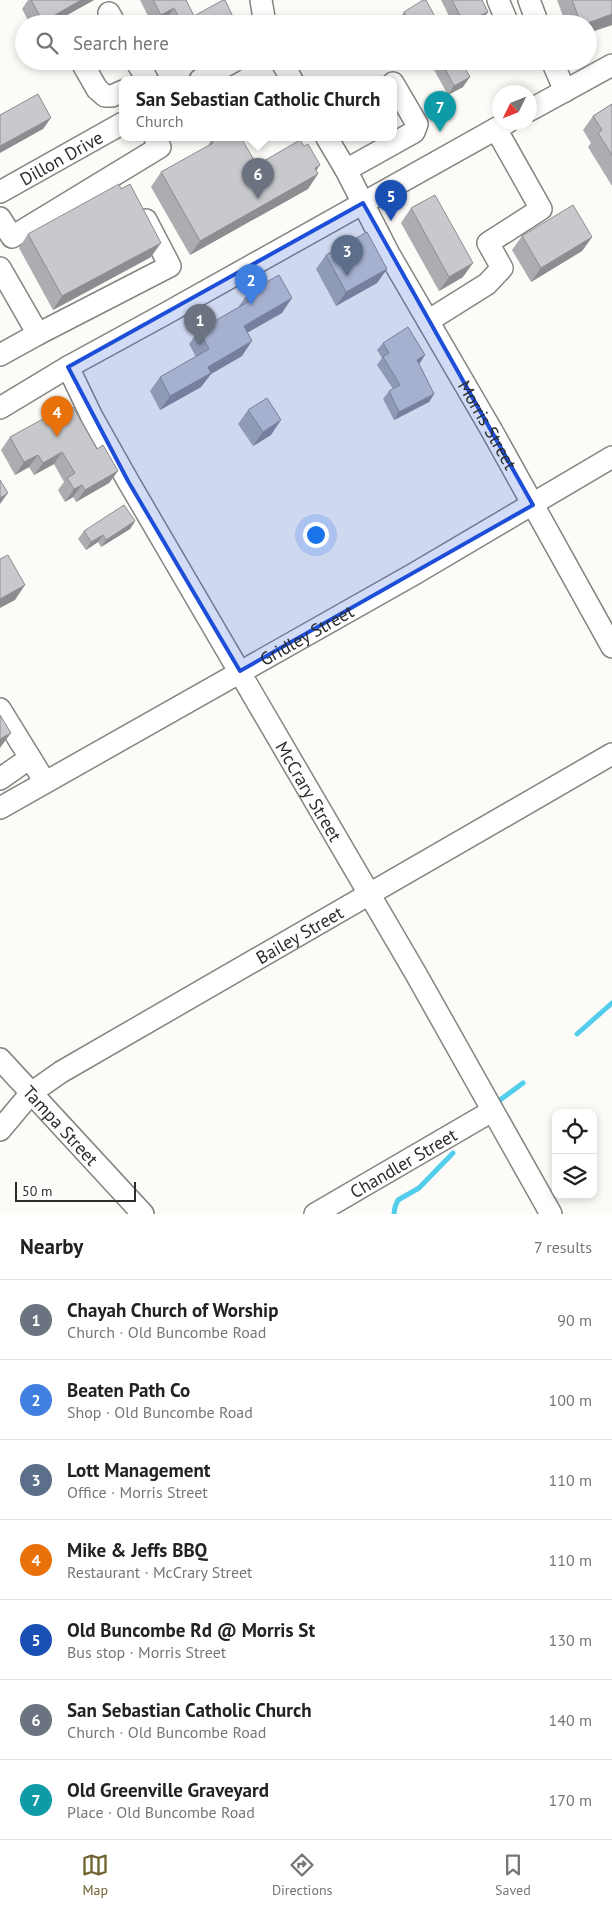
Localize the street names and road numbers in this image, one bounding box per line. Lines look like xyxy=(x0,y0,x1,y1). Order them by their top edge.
street label: Dillon Drive xyxy=(15,125,107,190)
street label: Morris Street xyxy=(453,376,523,474)
street label: Gridley Street xyxy=(255,599,357,670)
street label: McCrary Street xyxy=(271,737,347,845)
street label: Bailey Street xyxy=(252,900,347,969)
street label: Tampa Street xyxy=(18,1080,104,1170)
street label: Chandler Street xyxy=(346,1123,461,1203)

